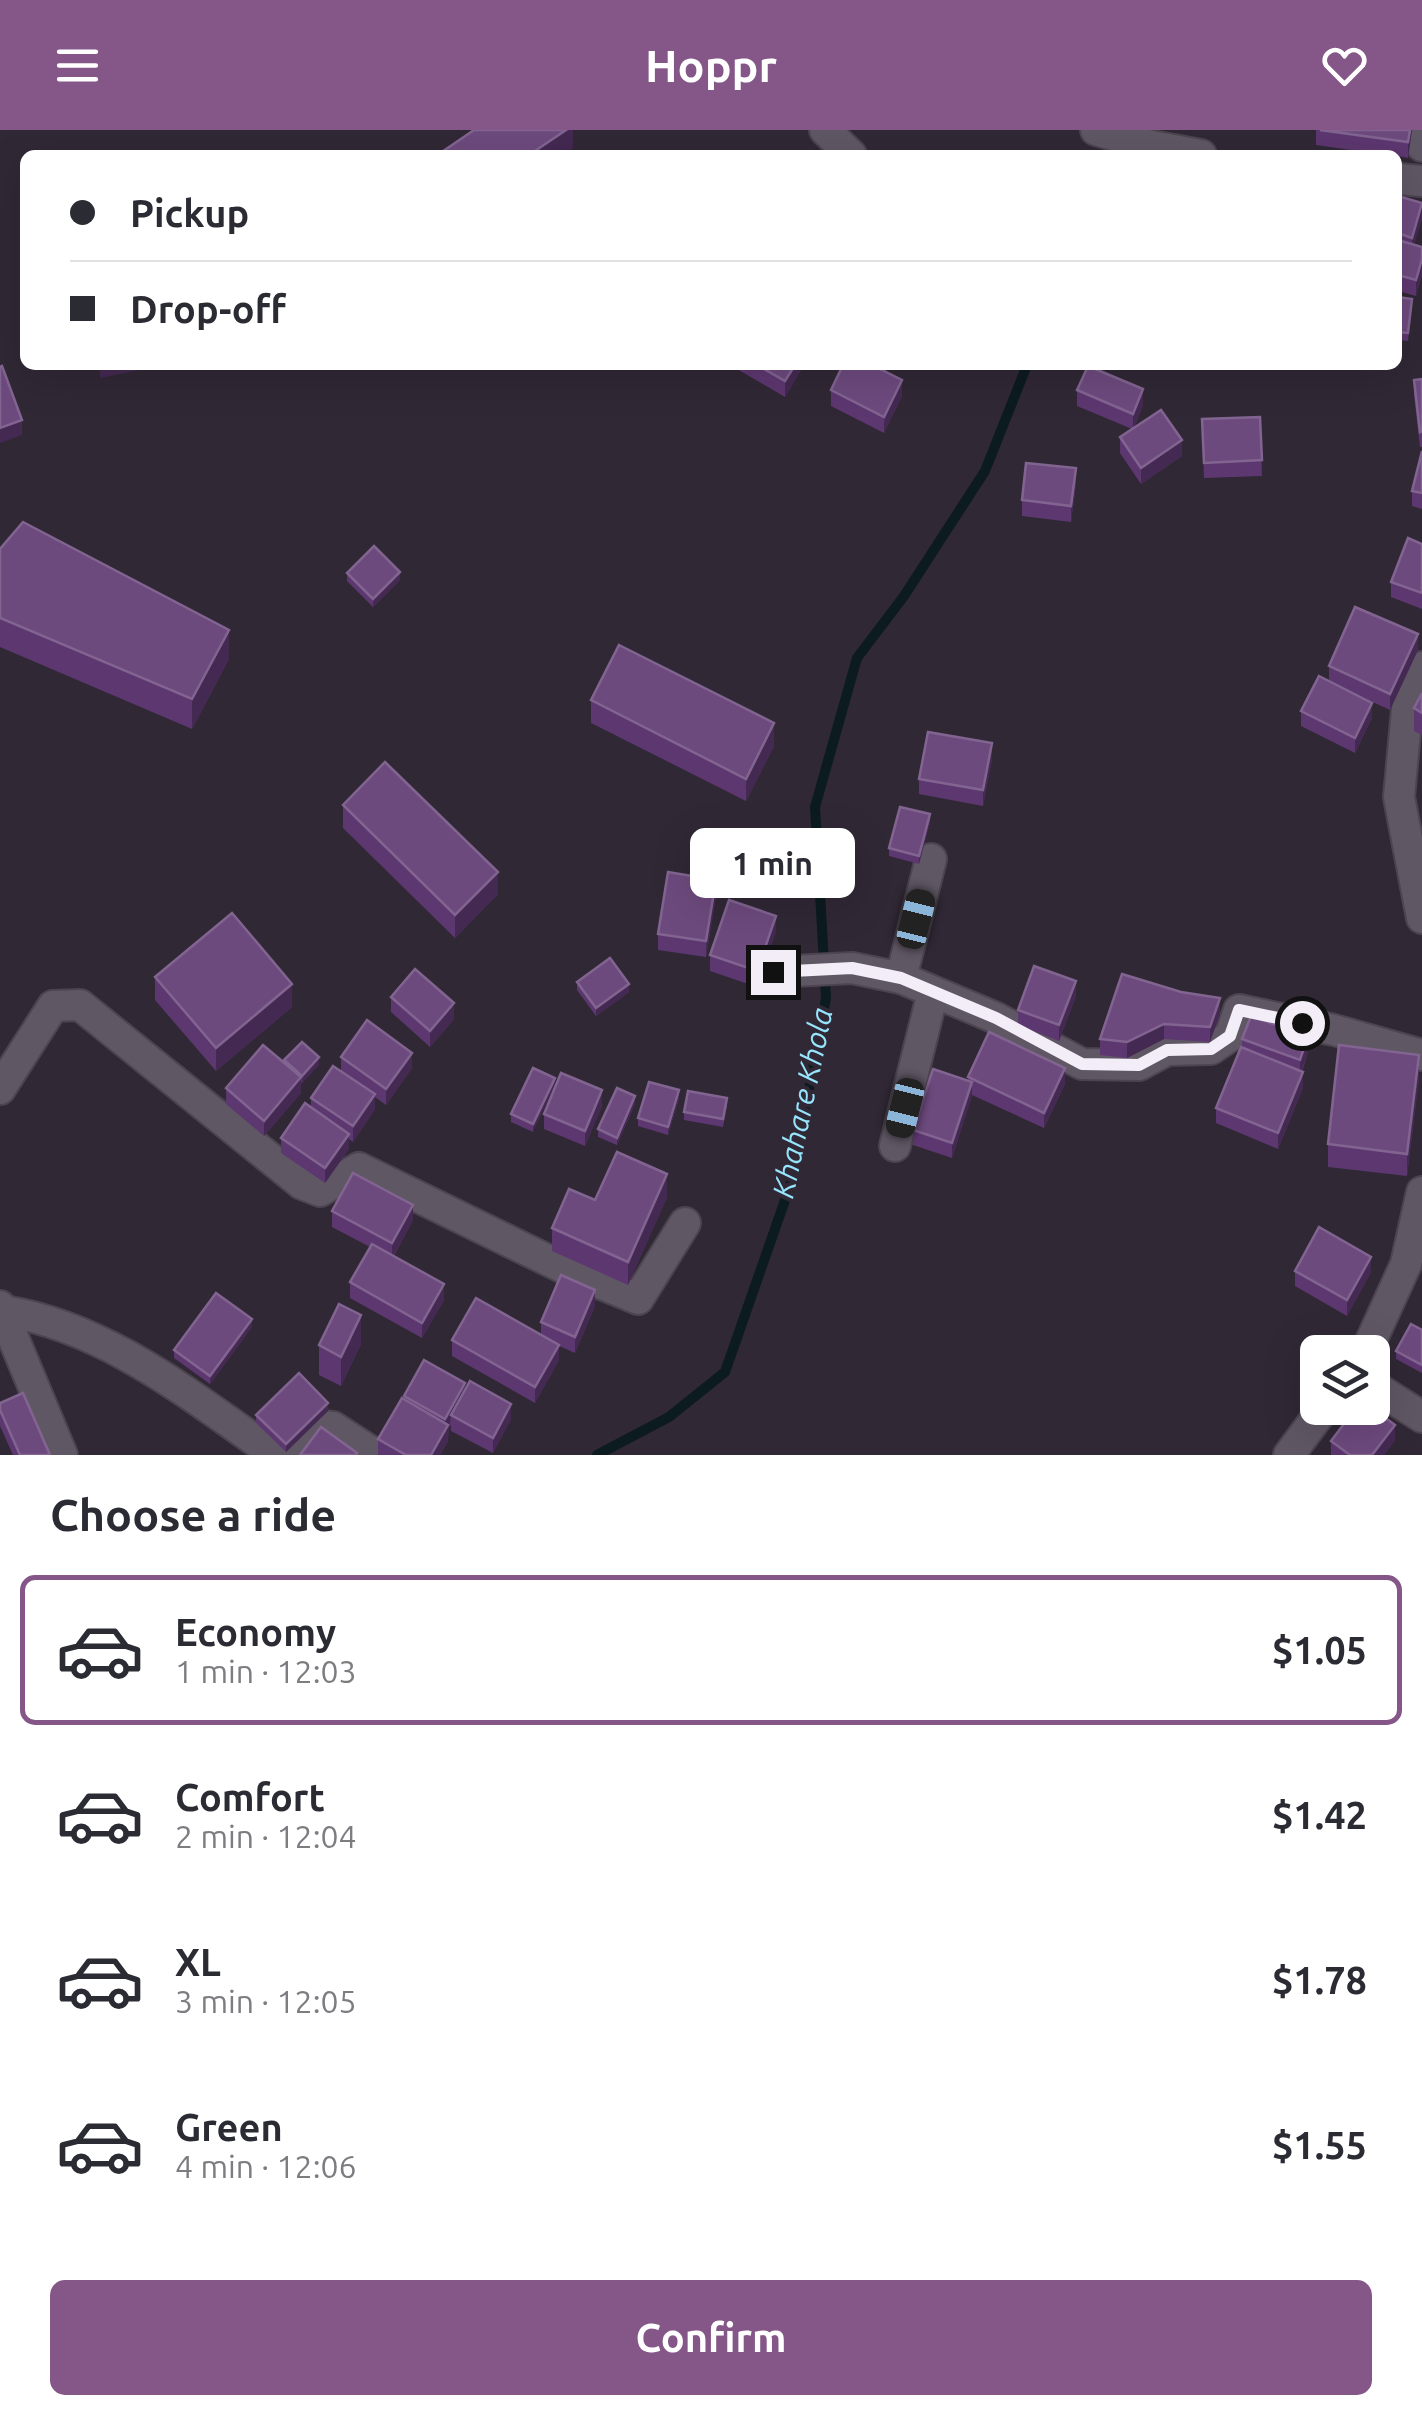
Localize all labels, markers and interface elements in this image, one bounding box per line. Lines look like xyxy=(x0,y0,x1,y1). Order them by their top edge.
icon: menu xyxy=(50,38,105,93)
icon: heart xyxy=(1317,38,1372,93)
text: Hoppr xyxy=(645,40,777,91)
text: Pickup xyxy=(130,192,249,234)
text: Drop-off xyxy=(130,288,286,330)
callout: 1 min xyxy=(690,827,856,897)
text: 1 min xyxy=(732,845,813,881)
car xyxy=(894,886,938,952)
route end xyxy=(751,950,796,995)
route start xyxy=(1280,1001,1325,1046)
water label: Khahare Khola xyxy=(765,1005,839,1201)
car xyxy=(883,1075,927,1141)
map controls xyxy=(1300,1335,1390,1425)
button: layers xyxy=(1300,1335,1390,1425)
text: Choose a ride xyxy=(50,1489,336,1540)
icon: car xyxy=(55,1605,145,1695)
text: Economy xyxy=(175,1611,336,1653)
text: $1.05 xyxy=(1272,1629,1367,1671)
text: 1 min · 12:03 xyxy=(175,1653,357,1689)
icon: car xyxy=(55,1770,145,1860)
text: Comfort xyxy=(175,1776,325,1818)
text: $1.42 xyxy=(1272,1794,1367,1836)
text: 2 min · 12:04 xyxy=(175,1818,357,1854)
icon: car xyxy=(55,1935,145,2025)
text: XL xyxy=(175,1941,221,1983)
text: $1.78 xyxy=(1272,1959,1367,2001)
text: 3 min · 12:05 xyxy=(175,1983,357,2019)
icon: car xyxy=(55,2100,145,2190)
text: Green xyxy=(175,2106,283,2148)
text: $1.55 xyxy=(1272,2124,1367,2166)
text: 4 min · 12:06 xyxy=(175,2148,357,2184)
button: Confirm xyxy=(50,2280,1372,2395)

